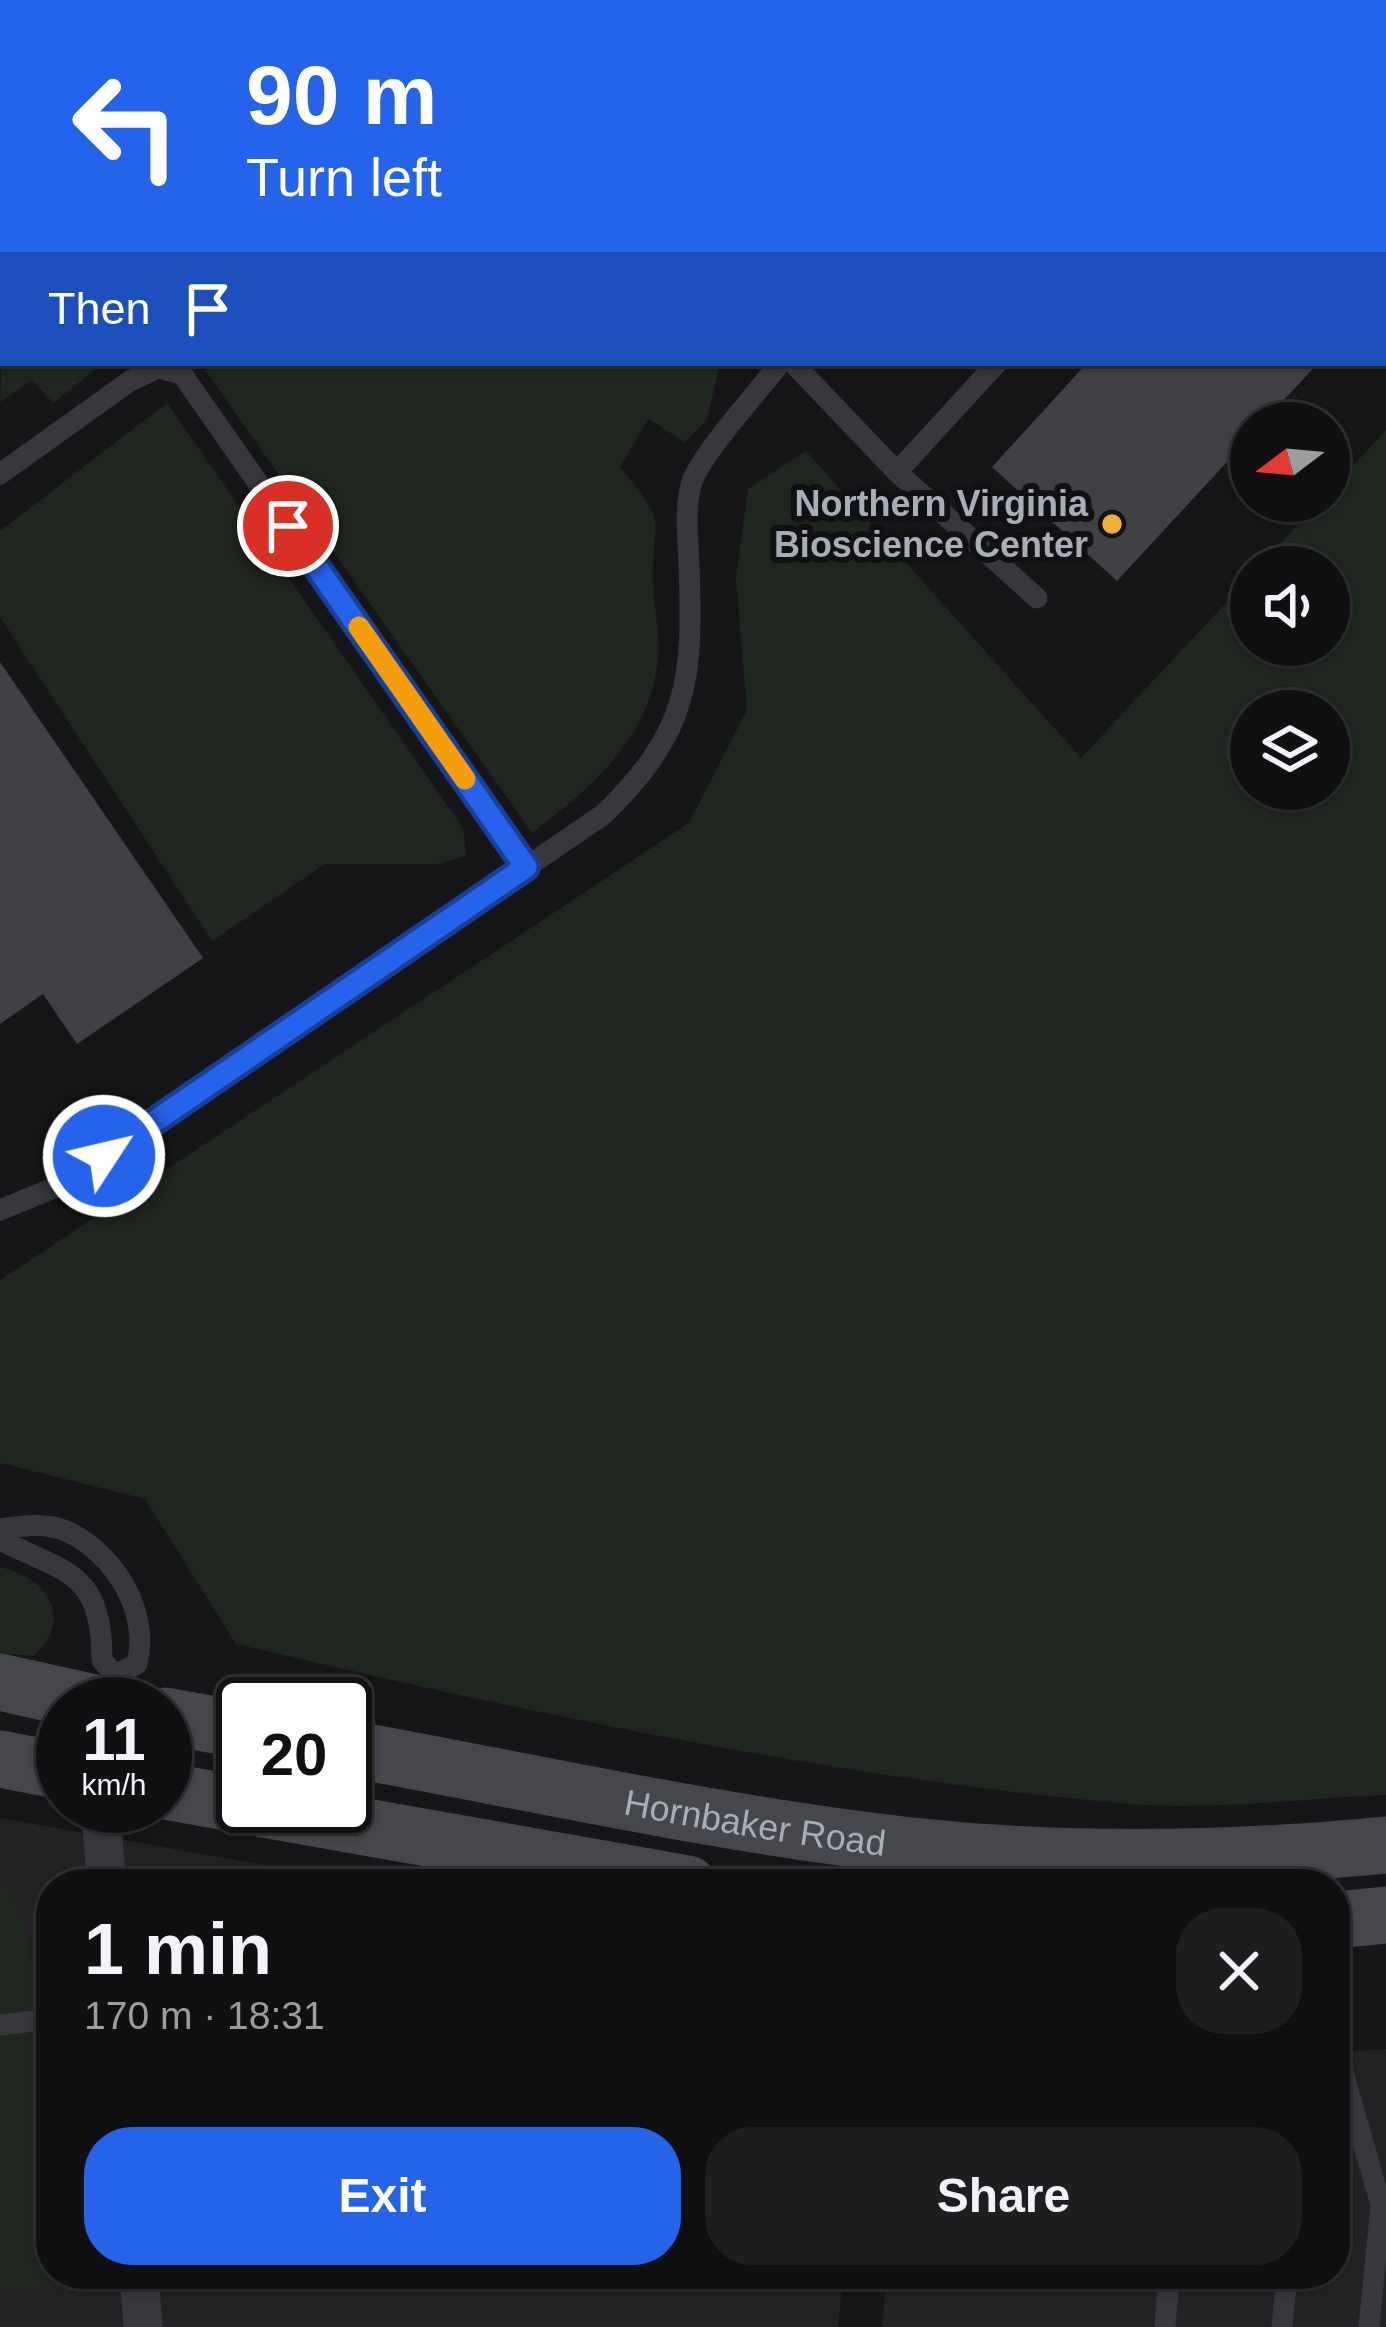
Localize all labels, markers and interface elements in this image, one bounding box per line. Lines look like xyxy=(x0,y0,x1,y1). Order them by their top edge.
icon: left xyxy=(48,48,204,204)
text: 90 m xyxy=(246,48,437,142)
text: Turn left xyxy=(246,147,442,207)
icon: arrive xyxy=(175,276,241,342)
text: Then xyxy=(48,283,151,334)
north arrow xyxy=(1230,402,1350,522)
map controls xyxy=(1230,402,1350,810)
pin xyxy=(237,475,339,577)
place label: Northern Virginia Bioscience Center xyxy=(774,483,1089,565)
icon: arrive xyxy=(255,493,321,559)
marker: Northern Virginia Bioscience Center xyxy=(1099,511,1125,537)
button: sound xyxy=(1230,546,1350,666)
button: layers xyxy=(1230,690,1350,810)
position arrow xyxy=(41,1093,167,1219)
speed limit sign: 20 xyxy=(216,1677,372,1833)
text: 11 xyxy=(82,1706,146,1773)
text: km/h xyxy=(81,1768,147,1801)
street label: Hornbaker Road xyxy=(621,1781,888,1863)
button: close xyxy=(1176,1908,1302,2034)
text: 1 min xyxy=(84,1909,272,1989)
text: 170 m · 18:31 xyxy=(84,1994,325,2037)
button: Exit xyxy=(84,2127,681,2265)
button: Share xyxy=(705,2127,1302,2265)

